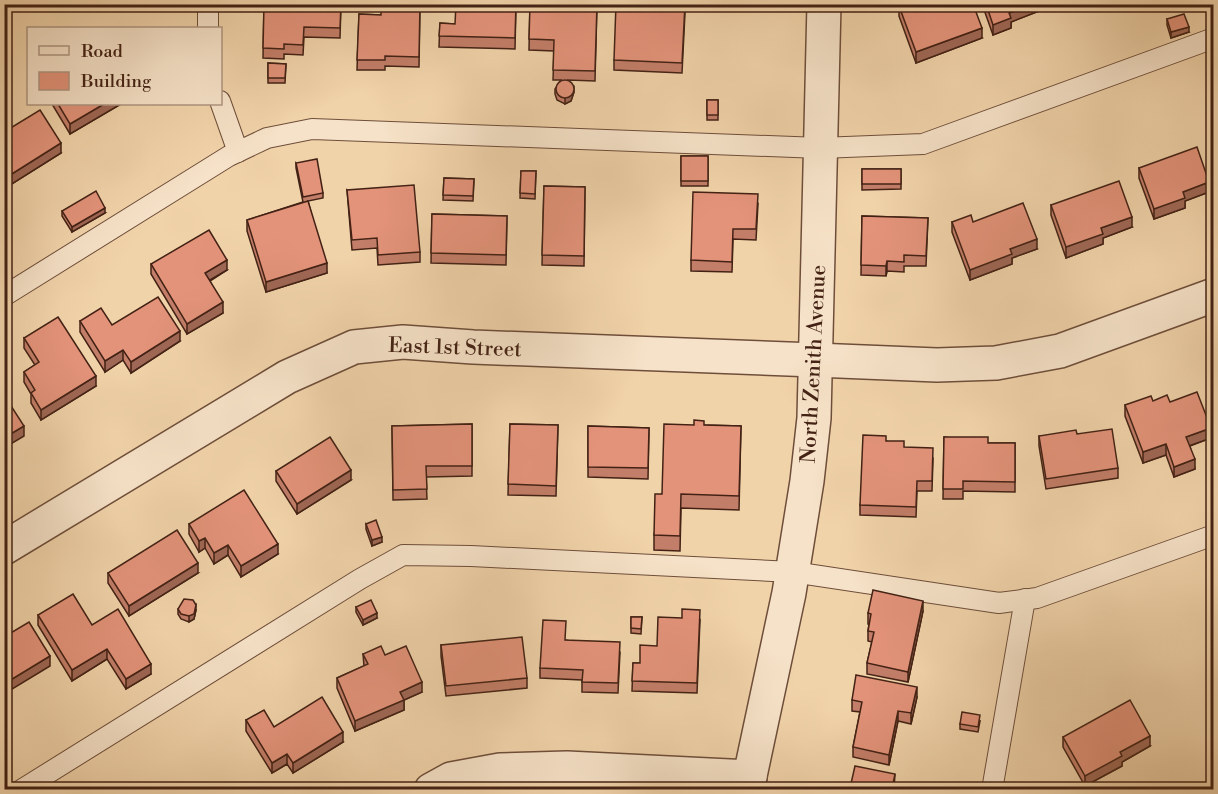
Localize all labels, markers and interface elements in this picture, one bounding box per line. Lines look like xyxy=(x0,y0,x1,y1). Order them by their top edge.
legend xyxy=(27,27,222,105)
text: Road xyxy=(81,40,124,63)
text: Building xyxy=(80,70,152,93)
street label: North Zenith Avenue xyxy=(796,264,832,464)
street label: East 1st Street xyxy=(388,333,523,363)

